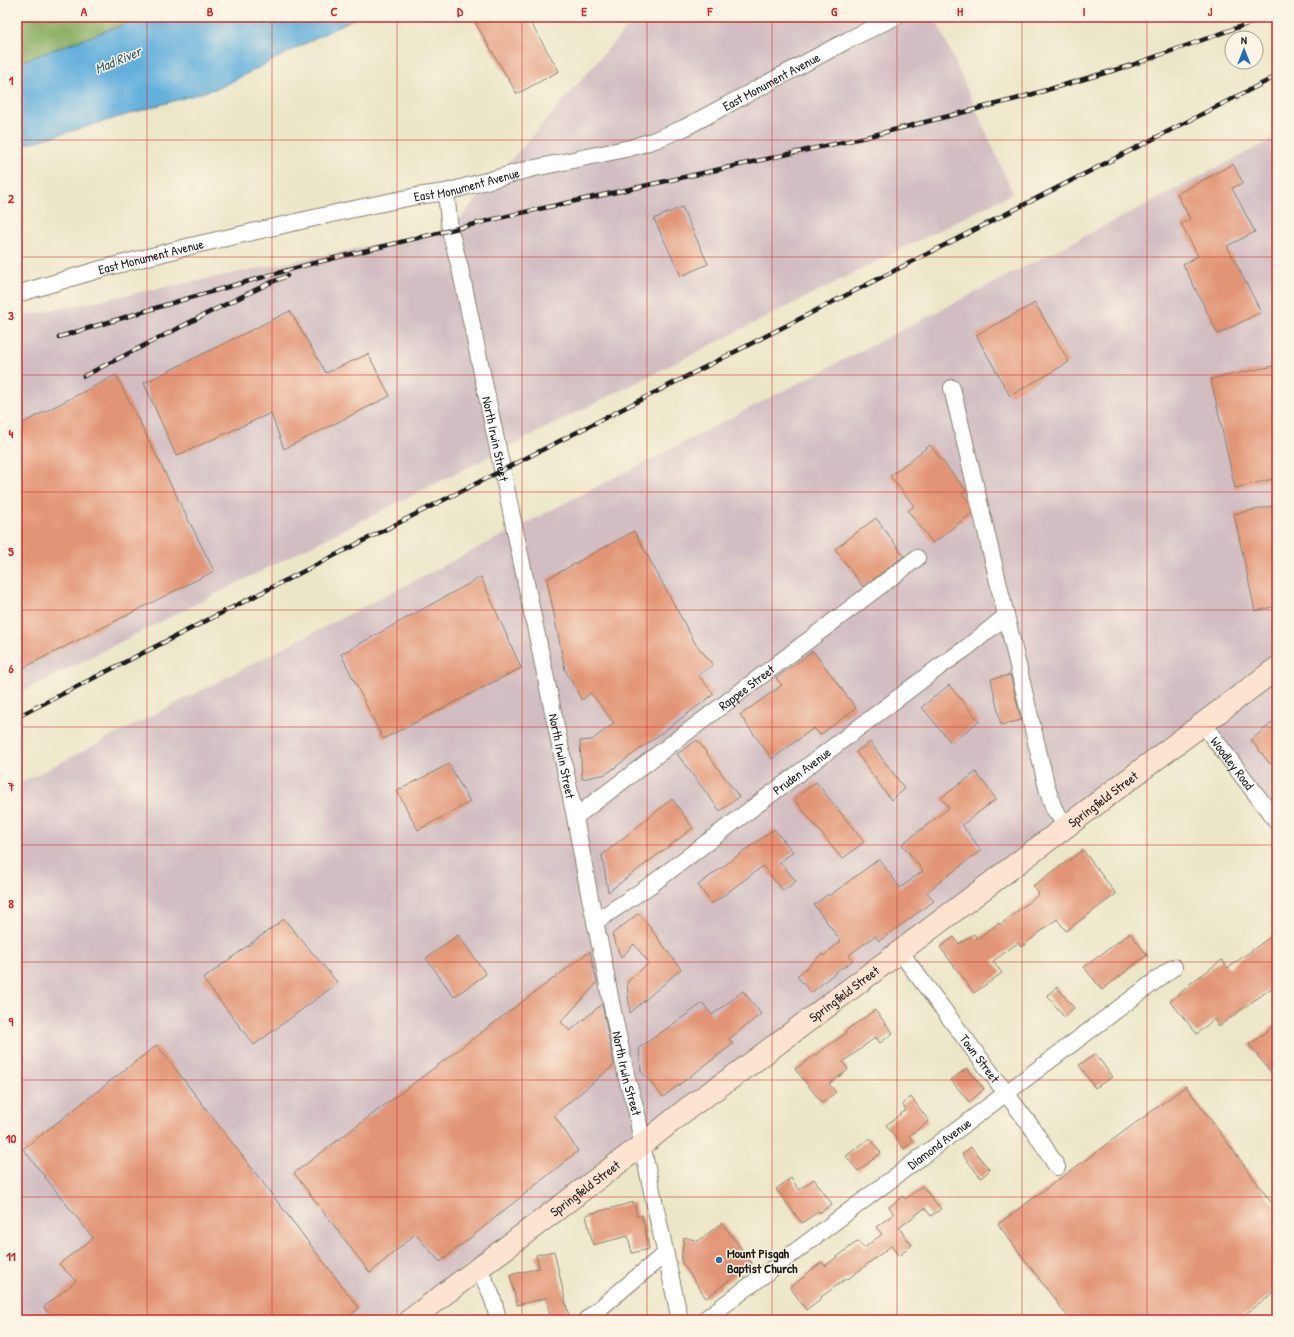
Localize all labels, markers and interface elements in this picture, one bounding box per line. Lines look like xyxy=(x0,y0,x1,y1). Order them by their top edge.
text: A xyxy=(81,2,88,20)
text: B xyxy=(207,2,214,20)
text: C xyxy=(330,2,338,20)
text: D xyxy=(457,2,464,20)
text: E xyxy=(581,2,587,20)
text: F xyxy=(707,2,714,20)
text: G xyxy=(831,2,838,20)
text: H xyxy=(957,2,963,20)
text: I xyxy=(1082,2,1086,20)
text: J xyxy=(1208,2,1213,20)
north arrow xyxy=(1224,30,1264,70)
text: N xyxy=(1241,33,1247,47)
water label: Mad River xyxy=(92,41,145,78)
street label: East Monument Avenue xyxy=(719,48,823,115)
text: 1 xyxy=(9,71,14,89)
street label: East Monument Avenue xyxy=(412,163,521,205)
text: 2 xyxy=(8,189,15,207)
street label: East Monument Avenue xyxy=(96,234,205,278)
text: 3 xyxy=(8,306,14,324)
street label: North Irwin Street xyxy=(478,395,514,483)
text: 4 xyxy=(9,424,14,442)
text: 5 xyxy=(8,542,14,560)
text: 6 xyxy=(8,659,14,677)
street label: Rappee Street xyxy=(715,660,778,714)
street label: North Irwin Street xyxy=(545,712,580,801)
street label: Woodley Road xyxy=(1207,733,1258,793)
street label: Pruden Avenue xyxy=(769,743,834,799)
street label: Springfield Street xyxy=(1064,766,1142,831)
text: 7 xyxy=(7,777,15,795)
text: 8 xyxy=(8,894,14,912)
street label: Springfield Street xyxy=(805,961,883,1026)
text: 9 xyxy=(9,1012,14,1030)
street label: North Irwin Street xyxy=(608,1029,646,1118)
street label: Town Street xyxy=(956,1030,1004,1087)
street label: Diamond Avenue xyxy=(904,1114,975,1173)
text: 10 xyxy=(6,1129,16,1147)
street label: Springfield Street xyxy=(546,1155,624,1220)
place label: Mount Pisgah Baptist Church xyxy=(727,1244,798,1278)
text: 11 xyxy=(6,1247,16,1265)
marker: Mount Pisgah Baptist Church xyxy=(714,1255,724,1265)

